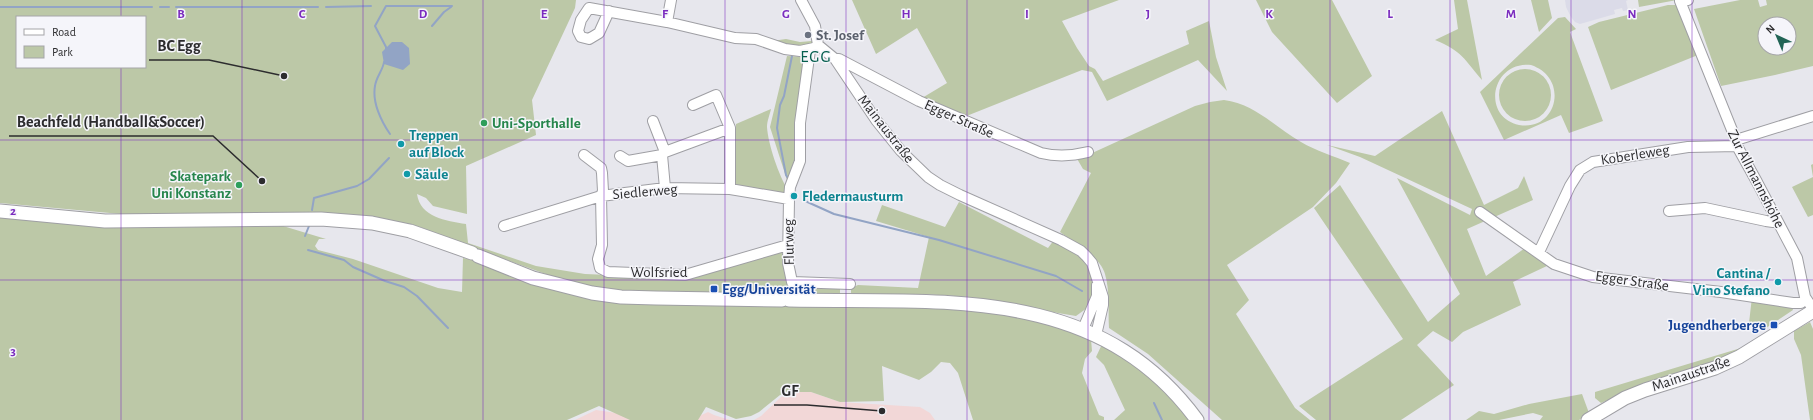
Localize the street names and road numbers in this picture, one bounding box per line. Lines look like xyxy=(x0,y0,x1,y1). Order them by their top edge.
street label: Mainaustraße xyxy=(855,92,917,166)
street label: Egger Straße xyxy=(922,97,996,141)
street label: Zur Allmannshöhe xyxy=(1725,127,1787,231)
street label: Koberleweg xyxy=(1600,142,1671,168)
street label: Siedlerweg xyxy=(612,182,679,202)
street label: Flurweg xyxy=(781,218,797,265)
street label: Wolfsried xyxy=(630,265,688,280)
street label: Egger Straße xyxy=(1594,268,1670,294)
street label: Mainaustraße xyxy=(1650,354,1732,394)

